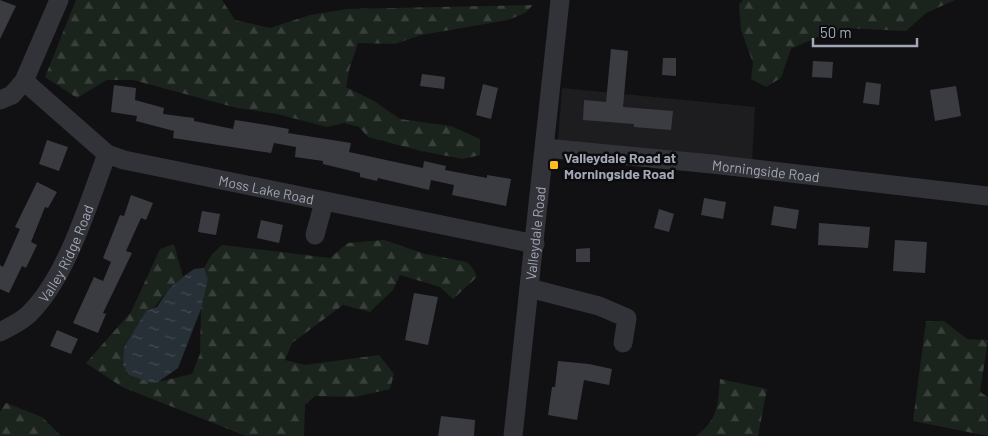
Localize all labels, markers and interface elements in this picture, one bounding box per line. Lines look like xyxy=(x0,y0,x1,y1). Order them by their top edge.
scale bar xyxy=(813,15,917,47)
text: 50 m xyxy=(820,23,852,41)
place label: Valleydale Road at Morningside Road xyxy=(564,149,676,182)
street label: Morningside Road xyxy=(711,156,821,185)
marker: Valleydale Road at Morningside Road xyxy=(548,159,560,171)
street label: Moss Lake Road xyxy=(217,171,316,207)
street label: Valleydale Road xyxy=(521,186,548,281)
street label: Valley Ridge Road xyxy=(34,202,96,305)

